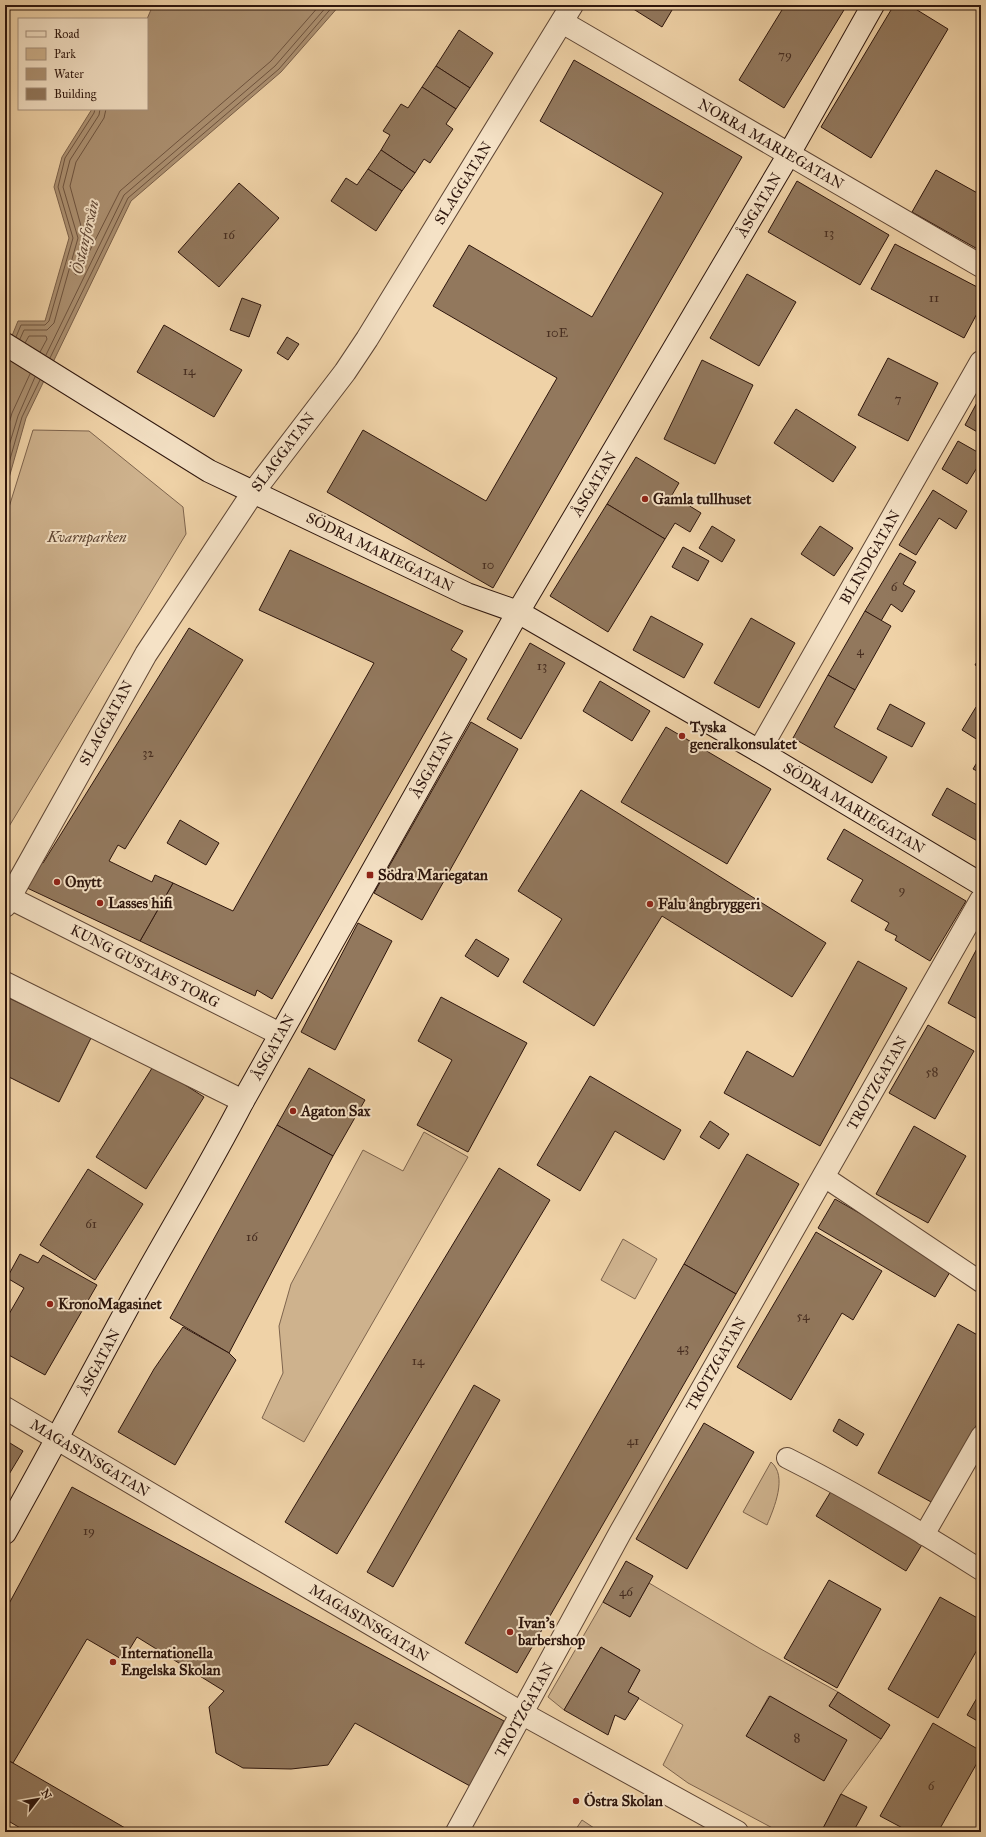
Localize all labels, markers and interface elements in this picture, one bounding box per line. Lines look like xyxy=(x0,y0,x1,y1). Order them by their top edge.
legend xyxy=(18,18,148,110)
text: Road xyxy=(54,27,80,41)
text: Park xyxy=(54,47,76,61)
house number: 79 xyxy=(778,47,792,63)
text: Water xyxy=(54,67,84,81)
text: Building xyxy=(54,87,97,102)
street label: NORRA MARIEGATAN xyxy=(695,95,847,193)
street label: SLAGGATAN xyxy=(430,138,496,228)
street label: ÅSGATAN xyxy=(732,169,785,241)
water label: Östanforsån xyxy=(66,197,103,276)
house number: 13 xyxy=(824,225,834,241)
house number: 16 xyxy=(223,227,235,243)
house number: 11 xyxy=(929,290,939,306)
house number: 10E xyxy=(546,325,568,341)
house number: 14 xyxy=(183,363,196,379)
house number: 7 xyxy=(895,391,902,407)
street label: SLAGGATAN xyxy=(247,409,319,495)
street label: ÅSGATAN xyxy=(567,448,620,520)
place label: Gamla tullhuset xyxy=(653,490,752,508)
marker: Gamla tullhuset xyxy=(640,494,650,504)
street label: SÖDRA MARIEGATAN xyxy=(303,507,458,596)
street label: BLINDGATAN xyxy=(836,507,904,607)
park label: Kvarnparken xyxy=(47,528,127,547)
house number: 10 xyxy=(482,557,494,573)
house number: 6 xyxy=(891,579,898,595)
house number: 4 xyxy=(856,643,864,659)
house number: 13 xyxy=(537,658,547,674)
street label: SLAGGATAN xyxy=(75,677,137,769)
place label: Tyska generalkonsulatet xyxy=(689,718,798,754)
street label: ÅSGATAN xyxy=(406,729,458,802)
marker: Tyska generalkonsulatet xyxy=(677,731,687,741)
house number: 32 xyxy=(142,745,154,761)
street label: SÖDRA MARIEGATAN xyxy=(780,758,929,858)
place label: Södra Mariegatan xyxy=(378,866,489,885)
marker: Södra Mariegatan xyxy=(365,870,375,880)
place label: Onytt xyxy=(65,873,103,892)
marker: Onytt xyxy=(52,877,62,887)
house number: 9 xyxy=(899,882,906,898)
place label: Lasses hifi xyxy=(108,894,173,912)
place label: Falu ångbryggeri xyxy=(658,895,761,914)
marker: Lasses hifi xyxy=(95,898,105,908)
marker: Falu ångbryggeri xyxy=(645,899,655,909)
street label: KUNG GUSTAFS TORG xyxy=(67,921,223,1011)
street label: ÅSGATAN xyxy=(247,1011,299,1084)
street label: TROTZGATAN xyxy=(843,1033,911,1133)
house number: 58 xyxy=(926,1064,939,1080)
place label: Agaton Sax xyxy=(300,1102,371,1121)
marker: Agaton Sax xyxy=(288,1106,298,1116)
house number: 61 xyxy=(85,1216,97,1232)
house number: 16 xyxy=(246,1229,258,1245)
place label: KronoMagasinet xyxy=(58,1295,163,1314)
marker: KronoMagasinet xyxy=(45,1299,55,1309)
house number: 54 xyxy=(797,1308,810,1324)
street label: TROTZGATAN xyxy=(682,1314,750,1414)
street label: ÅSGATAN xyxy=(74,1326,124,1399)
house number: 43 xyxy=(677,1340,689,1356)
house number: 14 xyxy=(412,1353,425,1369)
street label: MAGASINSGATAN xyxy=(27,1415,153,1501)
house number: 41 xyxy=(627,1433,639,1449)
house number: 19 xyxy=(83,1523,95,1539)
street label: MAGASINSGATAN xyxy=(306,1580,432,1666)
house number: 46 xyxy=(619,1584,633,1600)
place label: Ivan's barbershop xyxy=(517,1614,586,1650)
marker: Ivan's barbershop xyxy=(505,1627,515,1637)
place label: Internationella Engelska Skolan xyxy=(121,1644,222,1680)
marker: Internationella Engelska Skolan xyxy=(108,1657,118,1667)
street label: TROTZGATAN xyxy=(491,1659,557,1760)
house number: 8 xyxy=(794,1730,801,1746)
house number: 6 xyxy=(928,1778,935,1794)
north arrow xyxy=(18,1779,58,1819)
text: N xyxy=(38,1787,54,1802)
place label: Östra Skolan xyxy=(584,1791,664,1810)
marker: Östra Skolan xyxy=(571,1796,581,1806)

